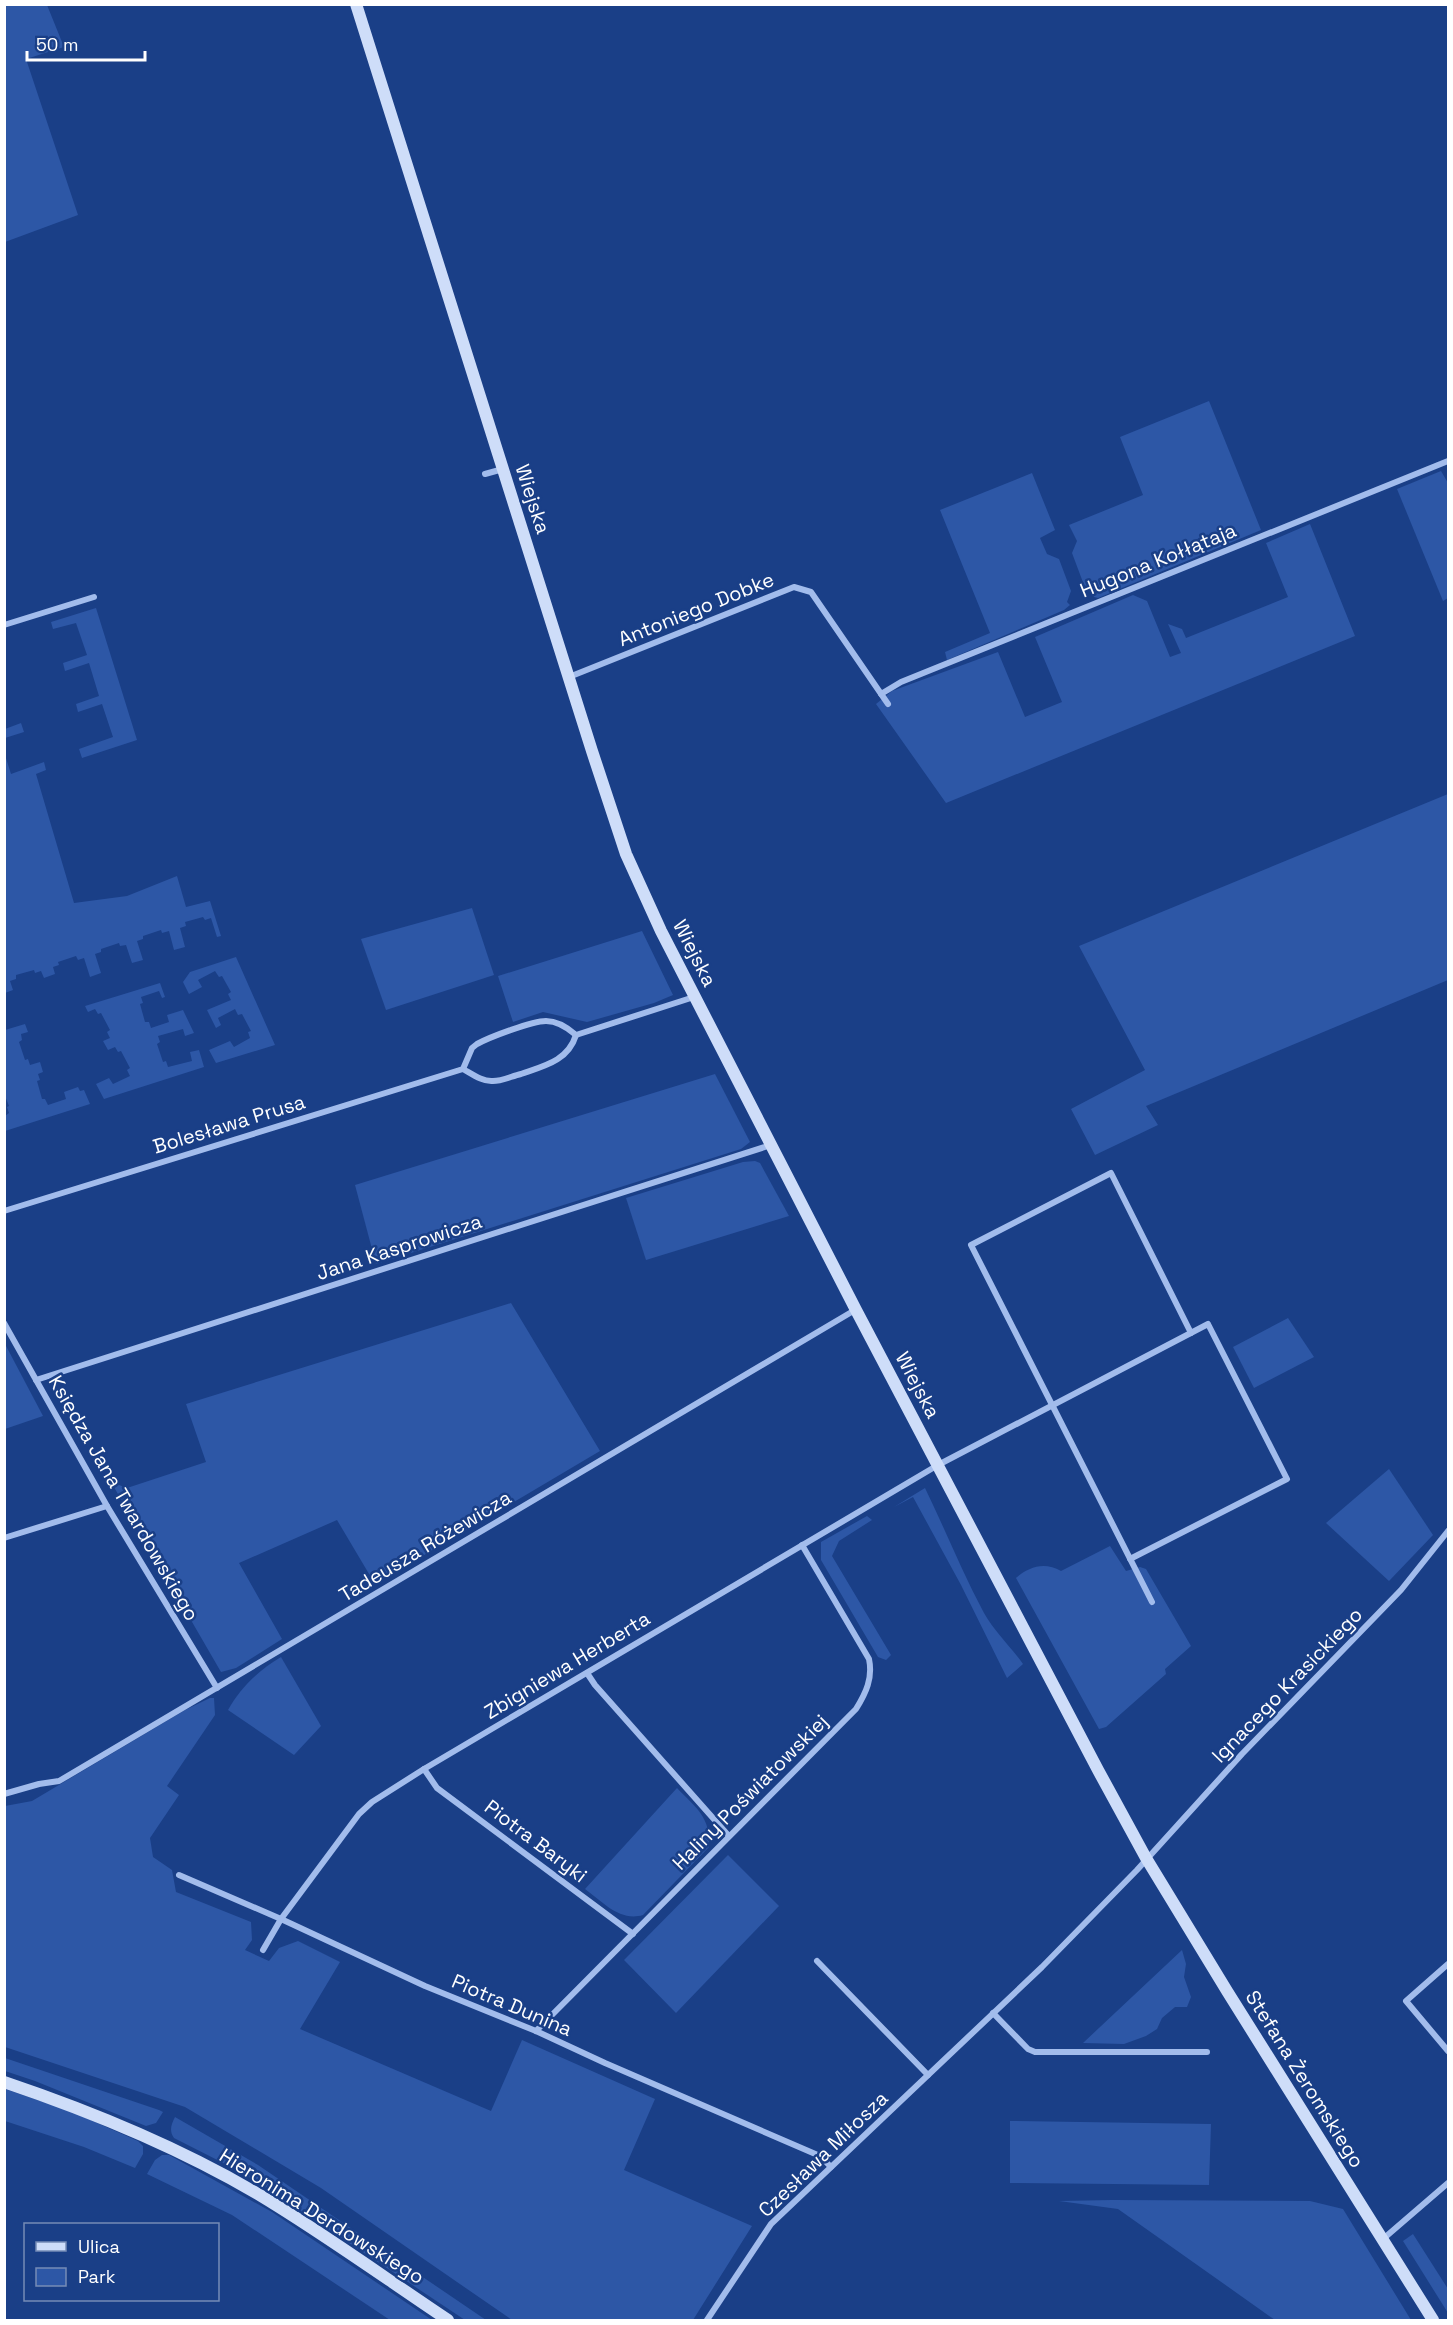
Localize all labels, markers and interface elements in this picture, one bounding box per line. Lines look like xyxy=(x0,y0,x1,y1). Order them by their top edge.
scale bar xyxy=(27,24,146,62)
text: 50 m xyxy=(36,33,78,56)
street label: Wiejska xyxy=(510,461,556,537)
street label: Hugona Kołłątaja xyxy=(1076,517,1240,603)
street label: Antoniego Dobke xyxy=(614,566,778,652)
street label: Wiejska xyxy=(667,915,723,991)
street label: Bolesława Prusa xyxy=(150,1089,308,1159)
street label: Jana Kasprowicza xyxy=(313,1208,485,1286)
street label: Wiejska xyxy=(890,1347,946,1423)
street label: Księdza Jana Twardowskiego xyxy=(43,1371,205,1625)
street label: Tadeusza Różewicza xyxy=(334,1484,516,1608)
street label: Ignacego Krasickiego xyxy=(1206,1602,1368,1768)
street label: Zbigniewa Herberta xyxy=(479,1605,655,1725)
street label: Haliny Poświatowskiej xyxy=(667,1709,833,1875)
street label: Piotra Baryki xyxy=(479,1794,593,1888)
street label: Piotra Dunina xyxy=(448,1968,576,2042)
street label: Stefana Żeromskiego xyxy=(1240,1985,1370,2173)
street label: Czesława Miłosza xyxy=(753,2085,893,2223)
street label: Hieronima Derdowskiego xyxy=(215,2142,429,2290)
legend xyxy=(24,2223,219,2301)
text: Ulica xyxy=(78,2235,120,2258)
text: Park xyxy=(78,2265,116,2288)

